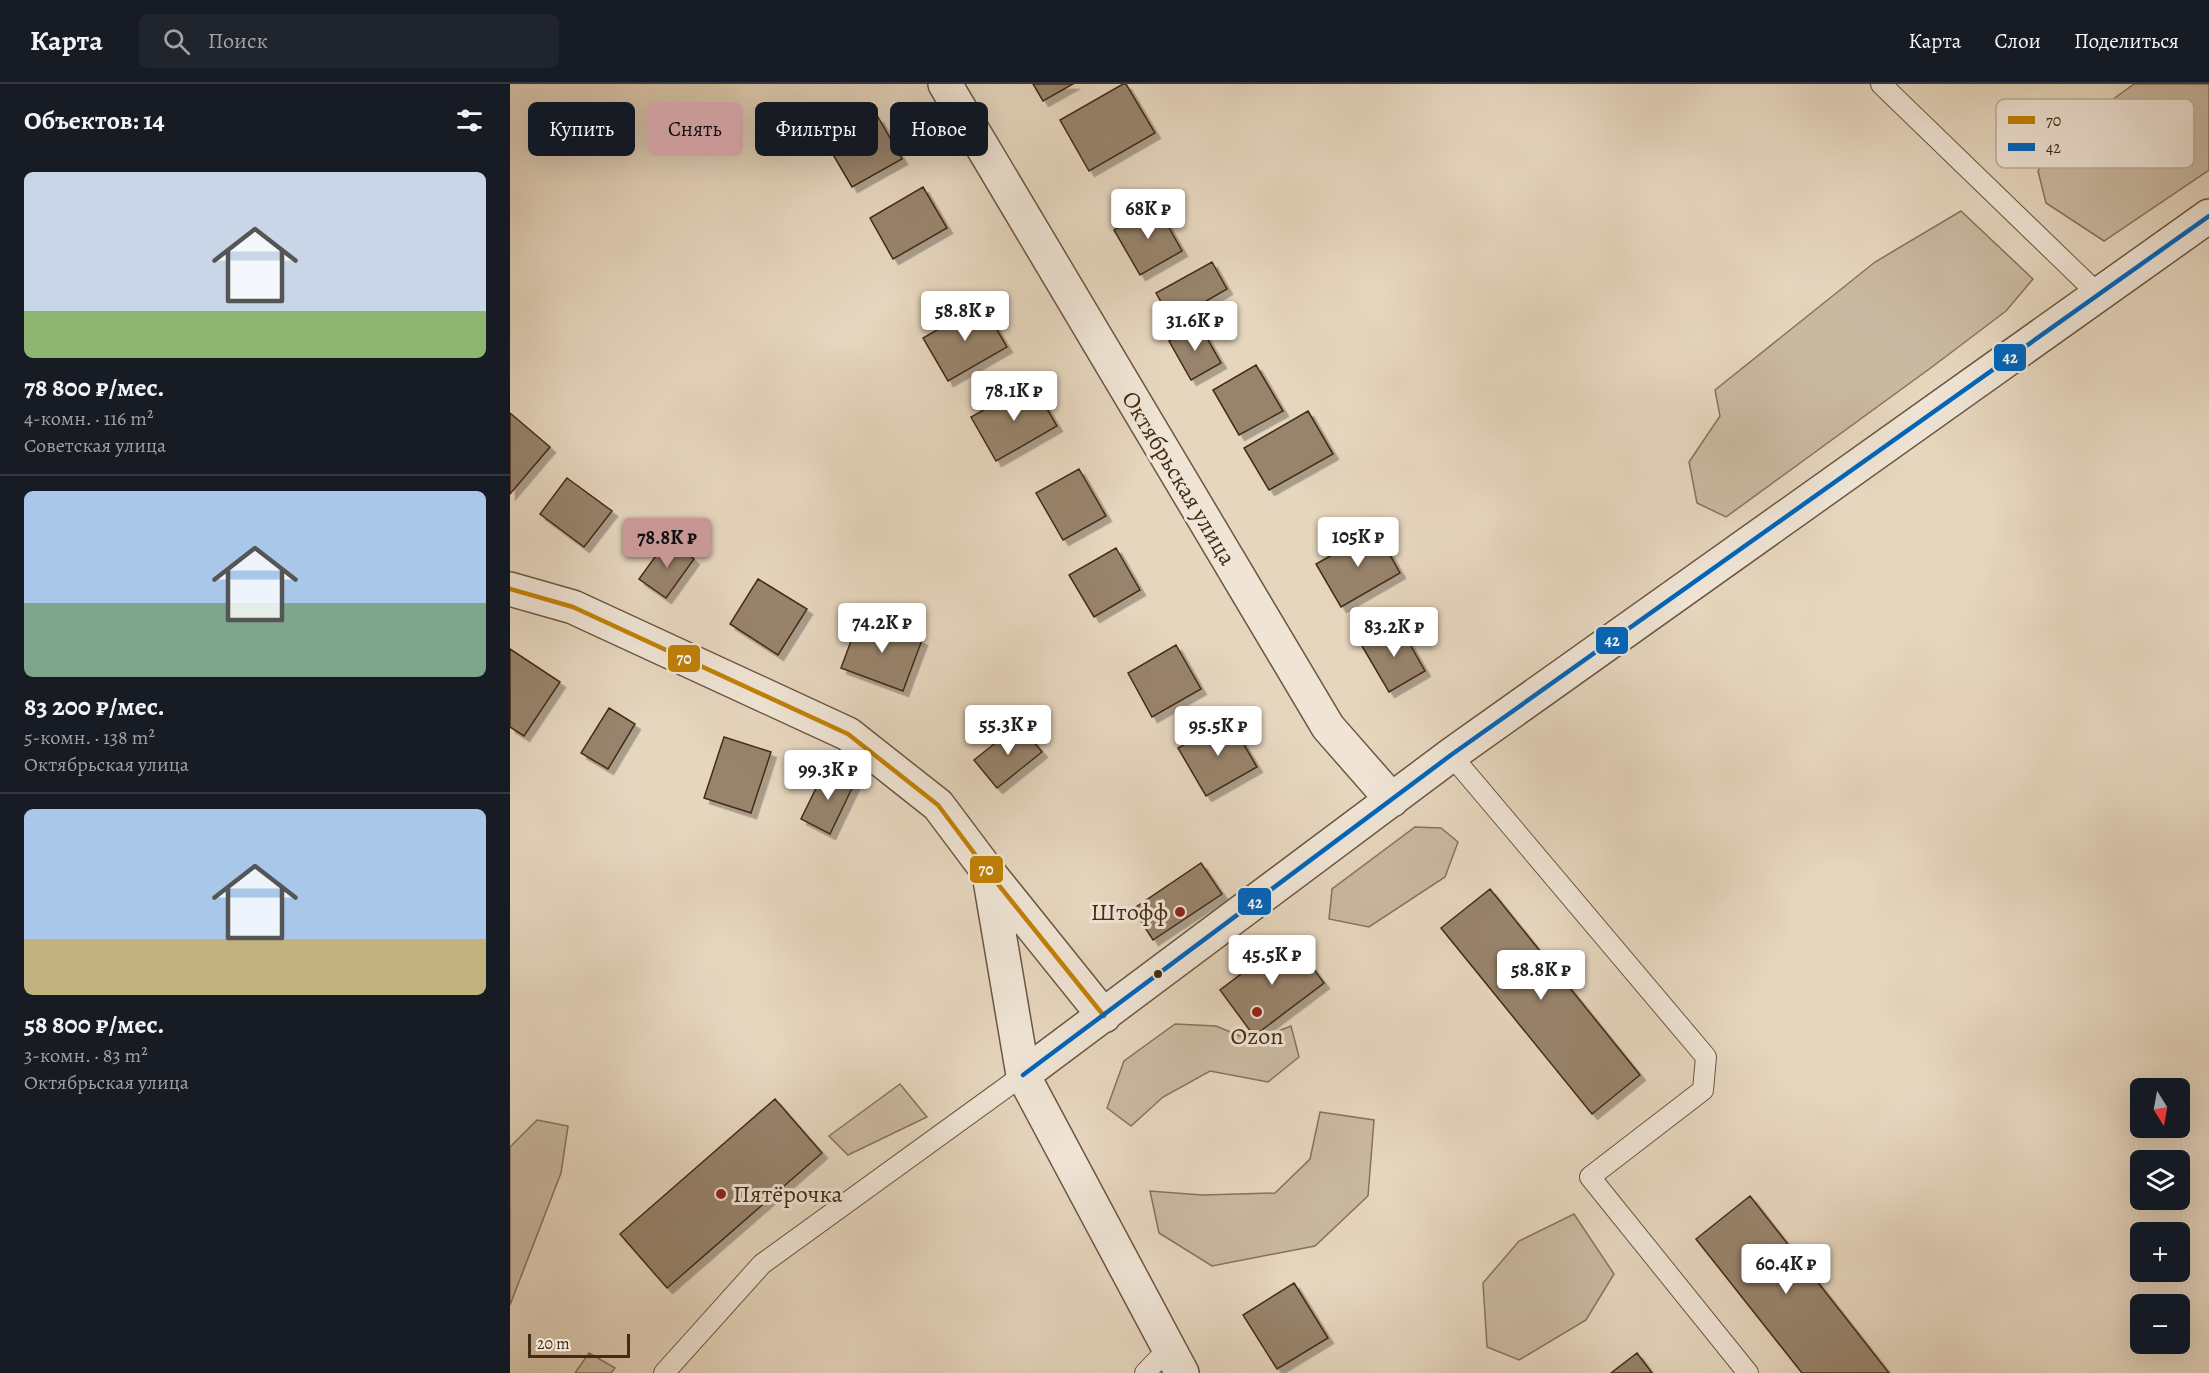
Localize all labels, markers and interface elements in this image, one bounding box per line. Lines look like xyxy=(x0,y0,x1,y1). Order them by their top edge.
search box xyxy=(139,14,559,68)
text: Карта xyxy=(30,22,103,60)
icon: search xyxy=(160,25,193,58)
text: Поиск xyxy=(208,26,268,56)
text: Карта xyxy=(1908,27,1961,55)
text: Слои xyxy=(1994,27,2041,55)
text: Поделиться xyxy=(2074,27,2179,55)
legend xyxy=(1996,99,2194,168)
chip: Купить xyxy=(528,102,635,156)
chip: Снять xyxy=(647,102,743,156)
chip: Фильтры xyxy=(755,102,878,156)
chip: Новое xyxy=(890,102,988,156)
text: Объектов: 14 xyxy=(24,103,165,138)
icon: filters xyxy=(453,104,486,137)
text: 70 xyxy=(2046,110,2061,132)
text: 42 xyxy=(2046,137,2061,159)
pin: 68K ₽ xyxy=(1106,189,1190,240)
text: 68K ₽ xyxy=(1125,195,1171,222)
icon: home xyxy=(201,211,309,319)
pin: 58.8K ₽ xyxy=(910,291,1020,342)
text: 58.8K ₽ xyxy=(935,297,995,324)
pin: 31.6K ₽ xyxy=(1140,301,1250,352)
text: 31.6K ₽ xyxy=(1166,307,1224,334)
line badge: 42 xyxy=(1993,343,2027,372)
text: 42 xyxy=(2002,347,2018,369)
text: 78 800 ₽/мес. xyxy=(24,370,164,405)
pin: 78.1K ₽ xyxy=(959,371,1069,422)
text: 78.1K ₽ xyxy=(985,377,1043,404)
street label: Октябрьская улица xyxy=(1114,385,1244,571)
text: 4-комн. · 116 m² xyxy=(24,405,153,432)
text: Советская улица xyxy=(24,432,166,459)
pin: 105K ₽ xyxy=(1309,517,1407,568)
pin: 78.8K ₽ xyxy=(612,518,722,569)
text: 105K ₽ xyxy=(1332,523,1384,550)
text: 78.8K ₽ xyxy=(637,524,697,551)
icon: home xyxy=(201,530,309,638)
pin: 74.2K ₽ xyxy=(827,603,937,654)
pin: 83.2K ₽ xyxy=(1339,607,1449,658)
text: 74.2K ₽ xyxy=(852,609,912,636)
text: 83.2K ₽ xyxy=(1364,613,1424,640)
line badge: 42 xyxy=(1595,626,1629,655)
text: 42 xyxy=(1604,630,1620,652)
line badge: 70 xyxy=(667,644,701,673)
text: 70 xyxy=(677,648,691,670)
text: 83 200 ₽/мес. xyxy=(24,689,165,724)
pin: 55.3K ₽ xyxy=(953,705,1063,756)
pin: 95.5K ₽ xyxy=(1163,706,1273,757)
text: 55.3K ₽ xyxy=(979,711,1037,738)
text: 95.5K ₽ xyxy=(1189,712,1247,739)
text: 5-комн. · 138 m² xyxy=(24,724,155,751)
pin: 99.3K ₽ xyxy=(773,750,883,801)
text: Октябрьская улица xyxy=(24,751,189,778)
text: 99.3K ₽ xyxy=(798,756,858,783)
icon: home xyxy=(201,848,309,956)
line badge: 70 xyxy=(969,855,1004,884)
text: 70 xyxy=(979,859,993,881)
line badge: 42 xyxy=(1237,887,1272,916)
text: 42 xyxy=(1247,892,1263,914)
place label: Штофф xyxy=(1090,896,1168,928)
marker: Штофф xyxy=(1173,905,1187,919)
pin: 45.5K ₽ xyxy=(1217,935,1327,986)
text: 45.5K ₽ xyxy=(1243,941,1301,968)
pin: 58.8K ₽ xyxy=(1486,950,1596,1001)
text: 58.8K ₽ xyxy=(1511,956,1571,983)
unlabelled marker xyxy=(1152,968,1164,980)
marker: Ozon xyxy=(1250,1005,1264,1019)
text: 58 800 ₽/мес. xyxy=(24,1007,164,1042)
place label: Ozon xyxy=(1231,1020,1283,1052)
text: 3-комн. · 83 m² xyxy=(24,1042,148,1069)
text: Октябрьская улица xyxy=(24,1069,189,1096)
north arrow xyxy=(2130,1078,2190,1138)
map controls xyxy=(2130,1078,2190,1354)
button: layers xyxy=(2130,1150,2190,1210)
place label: Пятёрочка xyxy=(733,1178,843,1210)
marker: Пятёрочка xyxy=(714,1187,728,1201)
button: + xyxy=(2130,1222,2190,1282)
pin: 60.4K ₽ xyxy=(1731,1244,1841,1295)
text: 60.4K ₽ xyxy=(1755,1250,1817,1277)
button: − xyxy=(2130,1294,2190,1354)
scale bar xyxy=(528,1331,630,1358)
text: 20 m xyxy=(537,1333,570,1355)

